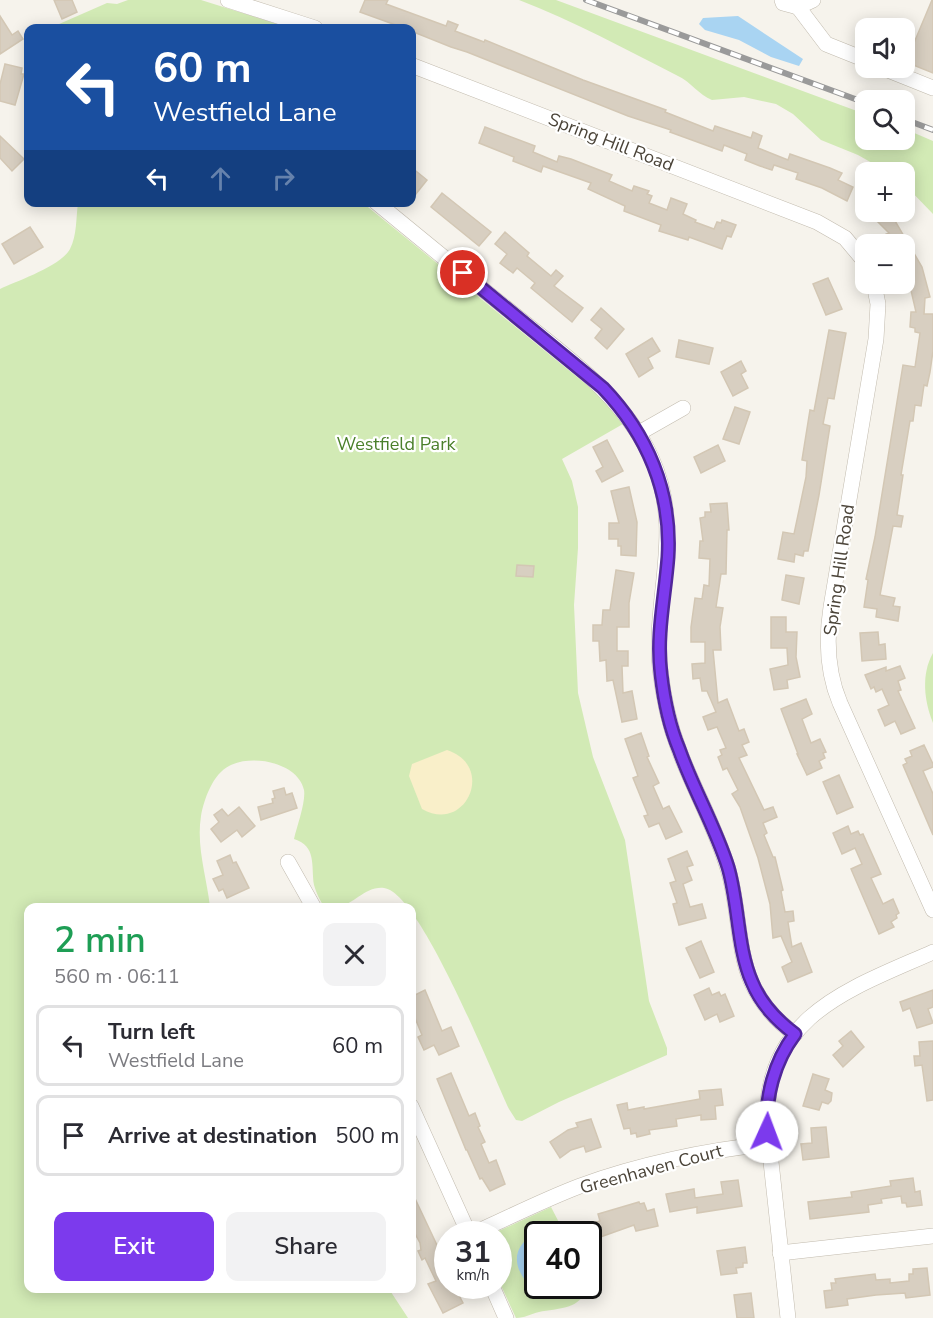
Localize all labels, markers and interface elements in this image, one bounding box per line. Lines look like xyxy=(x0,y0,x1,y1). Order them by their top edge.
map controls xyxy=(855,18,915,294)
button: sound xyxy=(855,18,915,78)
text: 60 m xyxy=(153,40,252,97)
icon: left xyxy=(54,48,132,126)
button: search xyxy=(855,90,915,150)
text: Westfield Lane xyxy=(153,94,337,131)
street label: Spring Hill Road xyxy=(545,107,677,177)
icon: left xyxy=(141,162,174,195)
icon: ahead xyxy=(204,162,237,195)
icon: right xyxy=(267,162,300,195)
button: + xyxy=(855,162,915,222)
button: − xyxy=(855,234,915,294)
pin xyxy=(437,247,488,298)
icon: arrive xyxy=(446,256,479,289)
park label: Westfield Park xyxy=(336,432,457,456)
street label: Spring Hill Road xyxy=(818,503,860,637)
text: 2 min xyxy=(54,916,146,965)
button: close xyxy=(323,923,386,986)
text: 560 m · 06:11 xyxy=(54,963,180,990)
text: Turn left xyxy=(108,1017,195,1047)
icon: left xyxy=(57,1029,90,1062)
text: 60 m xyxy=(332,1031,383,1061)
text: Westfield Lane xyxy=(108,1047,244,1074)
position arrow xyxy=(735,1100,799,1164)
icon: arrive xyxy=(57,1119,90,1152)
text: Arrive at destination xyxy=(108,1121,317,1151)
text: 500 m xyxy=(335,1121,399,1151)
street label: Greenhaven Court xyxy=(577,1138,726,1200)
button: Exit xyxy=(54,1212,214,1281)
button: Share xyxy=(226,1212,386,1281)
speed limit sign: 40 xyxy=(524,1221,602,1299)
text: 31 xyxy=(455,1232,491,1273)
text: km/h xyxy=(456,1265,490,1285)

